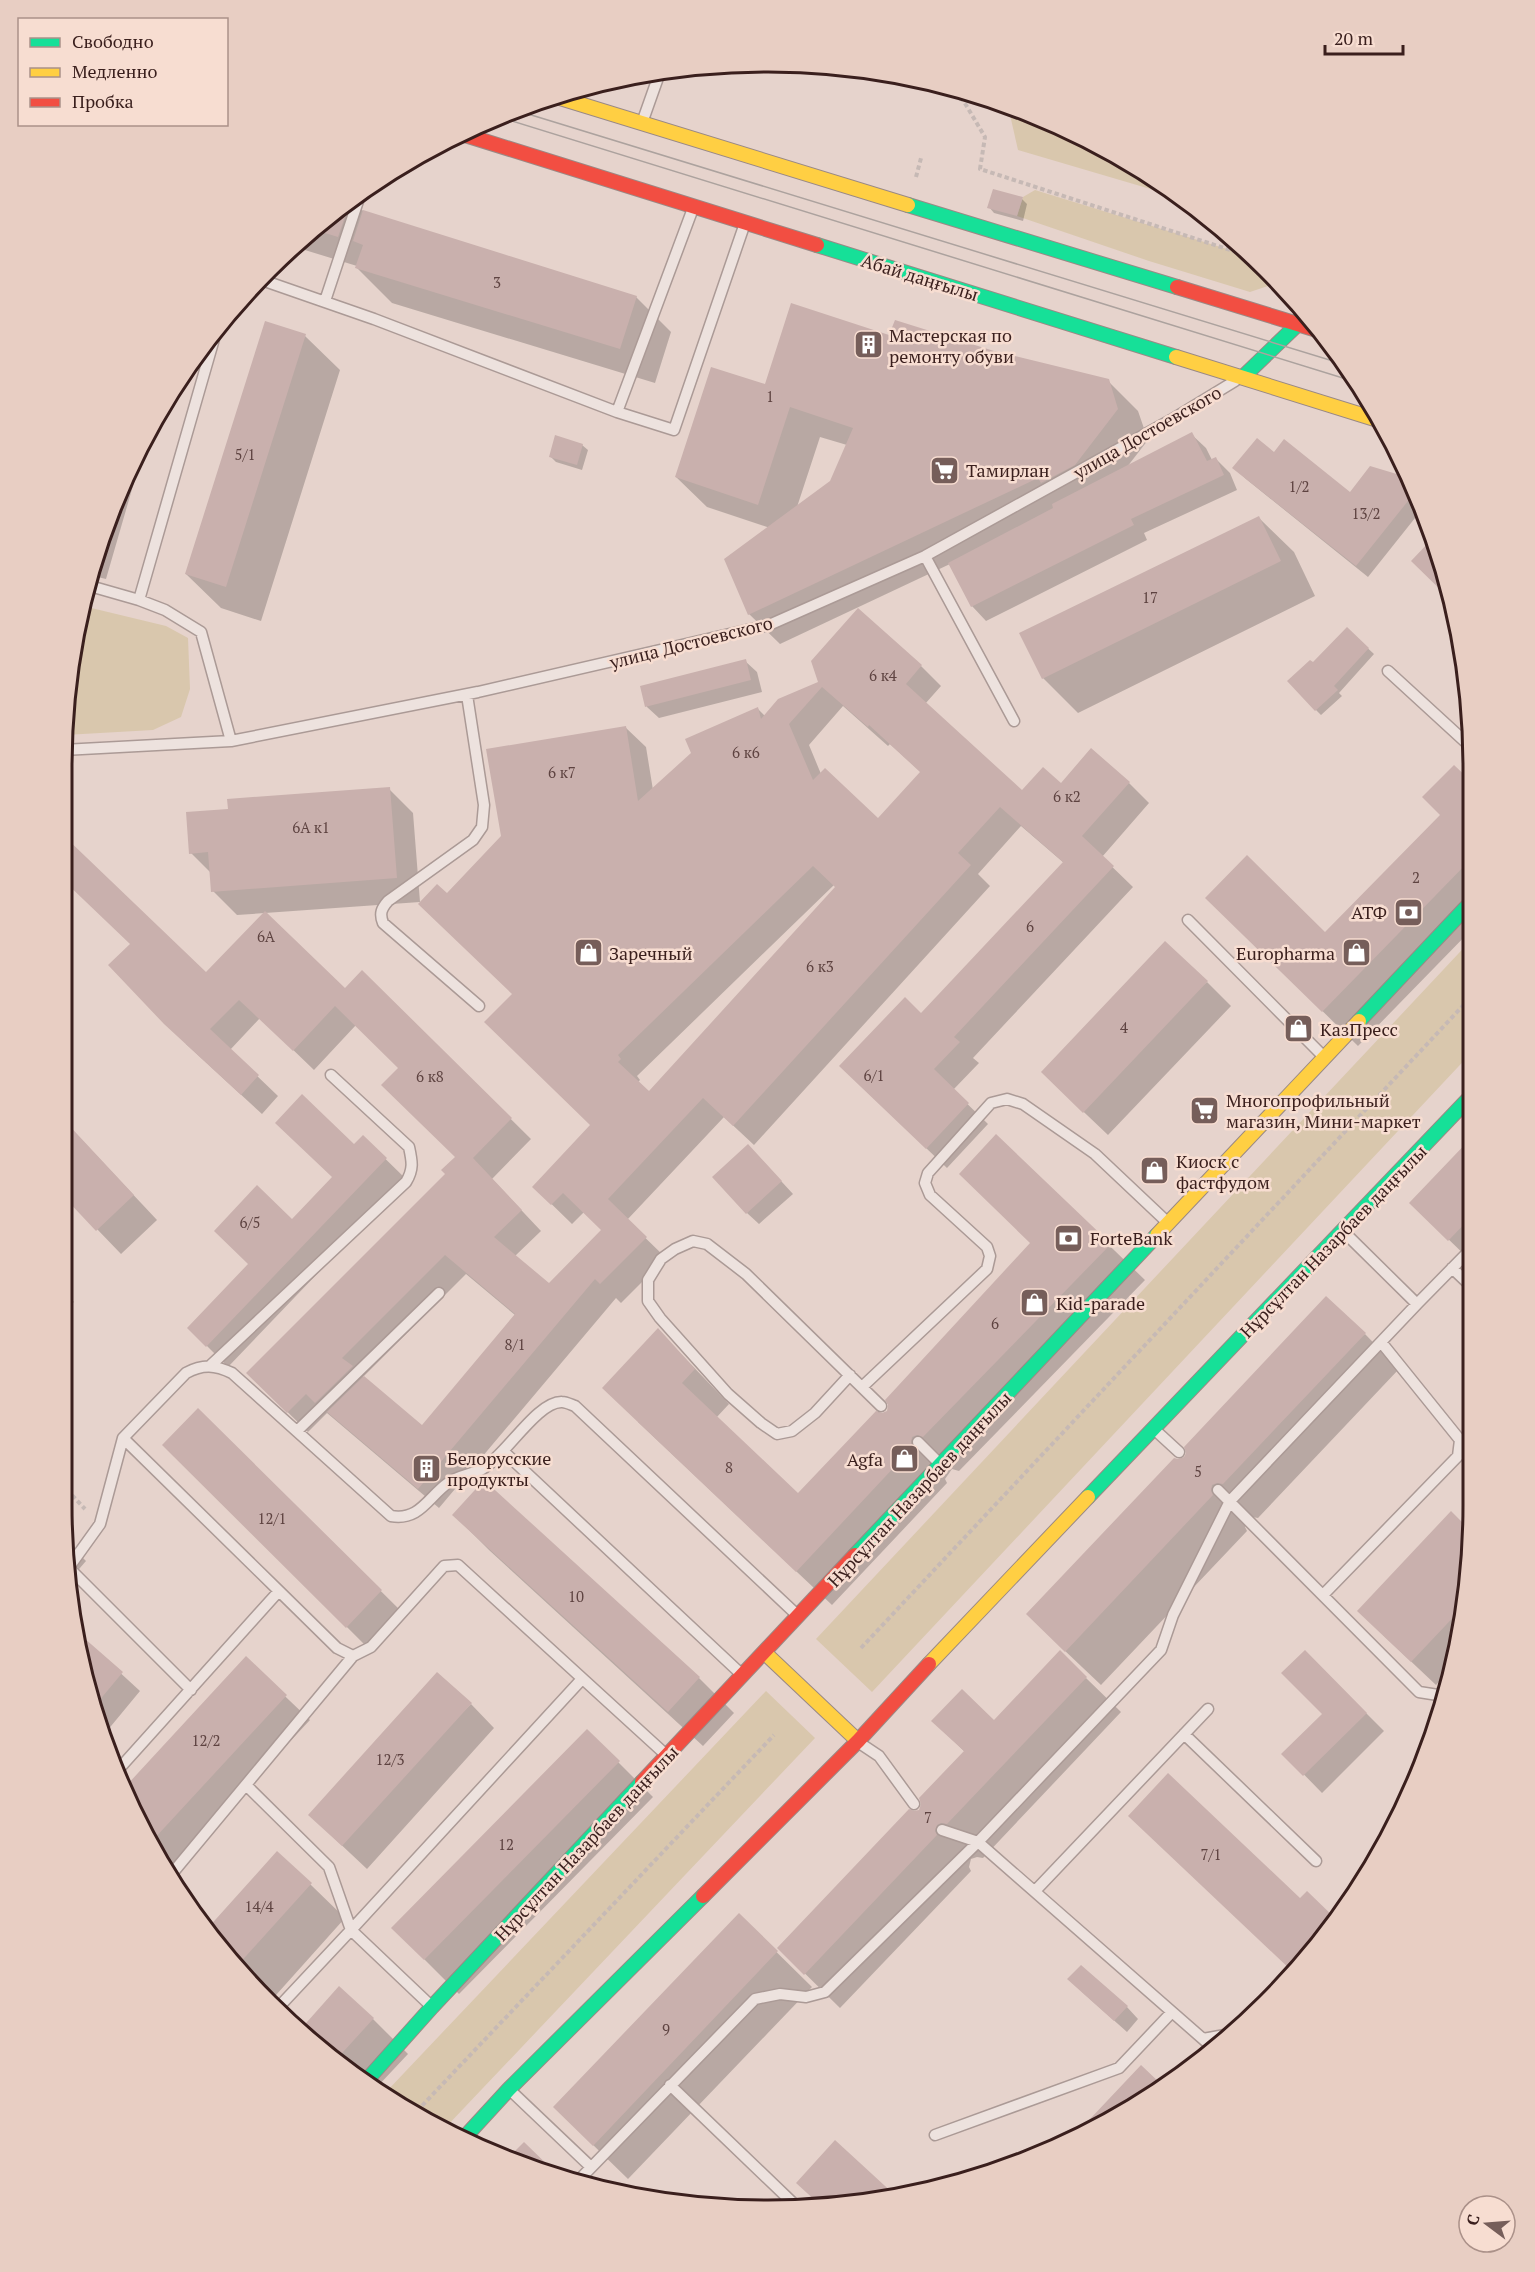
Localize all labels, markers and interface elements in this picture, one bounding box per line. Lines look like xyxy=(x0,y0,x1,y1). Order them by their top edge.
legend xyxy=(18,18,228,126)
scale bar xyxy=(1325,18,1403,56)
text: 20 m xyxy=(1334,26,1374,50)
text: Свободно xyxy=(72,29,154,53)
text: Медленно xyxy=(72,59,158,83)
text: Пробка xyxy=(72,89,134,113)
street label: Абай даңғылы xyxy=(859,248,981,306)
house number: 3 xyxy=(493,272,501,292)
place label: Мастерская по ремонту обуви xyxy=(889,323,1014,368)
building icon: Мастерская по ремонту обуви xyxy=(852,329,884,361)
street label: улица Достоевского xyxy=(1068,380,1225,485)
house number: 1 xyxy=(766,386,774,406)
house number: 5/1 xyxy=(234,444,256,464)
supermarket icon: Тамирлан xyxy=(929,454,961,486)
place label: Тамирлан xyxy=(966,458,1050,482)
house number: 1/2 xyxy=(1288,476,1310,496)
house number: 13/2 xyxy=(1351,503,1381,523)
house number: 17 xyxy=(1142,587,1158,607)
street label: улица Достоевского xyxy=(606,610,775,674)
house number: 6 к4 xyxy=(869,665,897,685)
house number: 6 к6 xyxy=(732,742,760,762)
house number: 6 к7 xyxy=(548,762,576,782)
house number: 6 к2 xyxy=(1053,786,1081,806)
house number: 6А к1 xyxy=(292,817,330,837)
house number: 2 xyxy=(1412,867,1420,887)
bank icon: АТФ xyxy=(1392,896,1424,928)
place label: АТФ xyxy=(1351,900,1387,924)
house number: 6 xyxy=(1026,916,1034,936)
house number: 6А xyxy=(257,926,276,946)
shop icon: Заречный xyxy=(572,937,604,969)
shop icon: Europharma xyxy=(1340,937,1372,969)
place label: Заречный xyxy=(609,941,692,965)
place label: Europharma xyxy=(1236,941,1335,965)
house number: 6 к3 xyxy=(806,956,834,976)
shop icon: КазПресс xyxy=(1283,1013,1315,1045)
house number: 4 xyxy=(1120,1017,1128,1037)
place label: КазПресс xyxy=(1320,1017,1398,1041)
house number: 6/1 xyxy=(863,1065,885,1085)
house number: 6 к8 xyxy=(416,1066,444,1086)
place label: Многопрофильный магазин, Мини-маркет xyxy=(1226,1088,1421,1133)
supermarket icon: Многопрофильный магазин, Мини-маркет xyxy=(1189,1094,1221,1126)
street label: Нұрсұлтан Назарбаев даңғылы xyxy=(1234,1139,1432,1343)
place label: Киоск с фастфудом xyxy=(1176,1149,1270,1194)
shop icon: Киоск с фастфудом xyxy=(1139,1155,1171,1187)
house number: 6/5 xyxy=(239,1212,261,1232)
bank icon: ForteBank xyxy=(1053,1222,1085,1254)
place label: ForteBank xyxy=(1090,1226,1173,1250)
shop icon: Kid-parade xyxy=(1019,1287,1051,1319)
place label: Kid-parade xyxy=(1056,1291,1145,1315)
house number: 6 xyxy=(991,1313,999,1333)
house number: 8/1 xyxy=(504,1334,526,1354)
street label: Нұрсұлтан Назарбаев даңғылы xyxy=(822,1386,1016,1592)
shop icon: Agfa xyxy=(888,1443,920,1475)
place label: Белорусские продукты xyxy=(447,1446,551,1491)
place label: Agfa xyxy=(847,1447,883,1471)
building icon: Белорусские продукты xyxy=(410,1452,442,1484)
house number: 8 xyxy=(725,1457,733,1477)
house number: 5 xyxy=(1194,1461,1202,1481)
house number: 12/1 xyxy=(257,1508,287,1528)
house number: 10 xyxy=(568,1586,584,1606)
house number: 12/2 xyxy=(191,1730,221,1750)
street label: Нұрсұлтан Назарбаев даңғылы xyxy=(489,1740,683,1946)
house number: 12/3 xyxy=(375,1749,405,1769)
house number: 7 xyxy=(924,1807,932,1827)
house number: 12 xyxy=(498,1834,514,1854)
house number: 7/1 xyxy=(1200,1844,1222,1864)
house number: 14/4 xyxy=(244,1896,274,1916)
house number: 9 xyxy=(662,2019,670,2039)
north arrow xyxy=(1457,2194,1517,2254)
text: С xyxy=(1461,2212,1485,2228)

